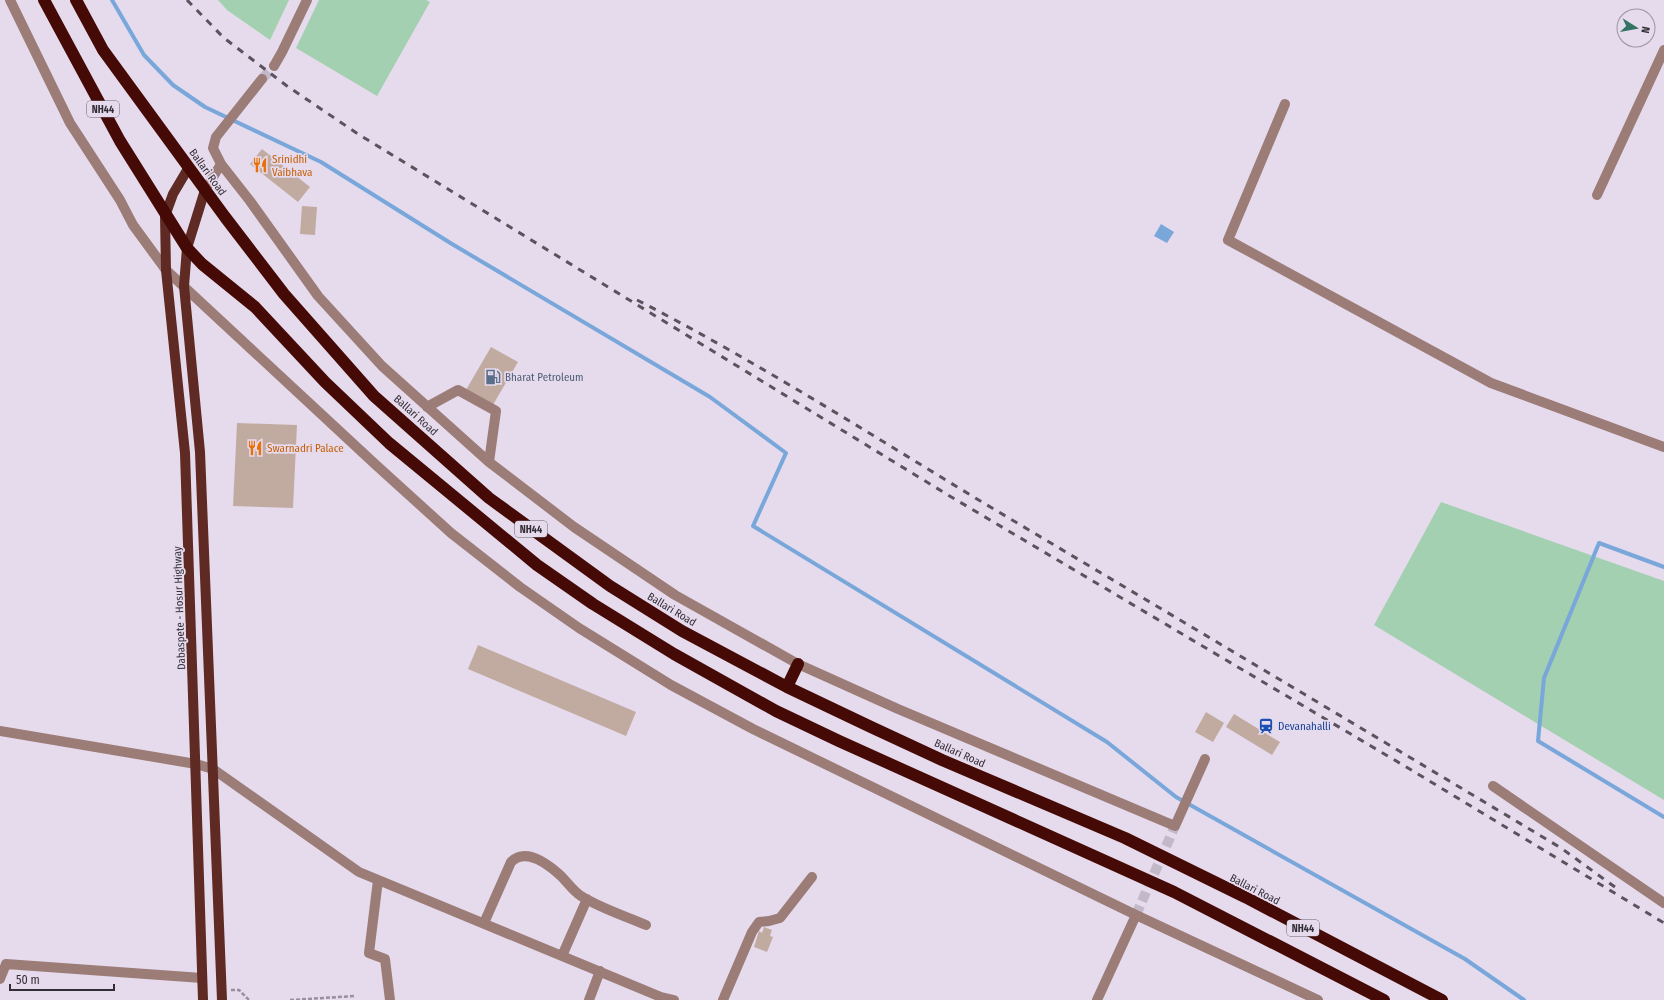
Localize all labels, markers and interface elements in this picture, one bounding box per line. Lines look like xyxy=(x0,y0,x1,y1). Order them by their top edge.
north arrow xyxy=(1616,8,1656,48)
text: N xyxy=(1638,25,1652,34)
road number: NH44 xyxy=(87,101,119,117)
street label: Ballari Road xyxy=(186,146,229,198)
place label: Srinidhi Vaibhava xyxy=(272,153,312,179)
restaurant icon: Srinidhi Vaibhava xyxy=(251,156,269,174)
fuel station icon: Bharat Petroleum xyxy=(484,368,502,386)
place label: Bharat Petroleum xyxy=(505,371,584,384)
street label: Ballari Road xyxy=(391,392,440,438)
restaurant icon: Swarnadri Palace xyxy=(246,439,264,457)
place label: Swarnadri Palace xyxy=(267,442,344,455)
road number: NH44 xyxy=(515,521,547,537)
street label: Dabaspete - Hosur Highway xyxy=(171,546,188,670)
street label: Ballari Road xyxy=(645,590,698,629)
station icon: Devanahalli xyxy=(1257,717,1275,735)
place label: Devanahalli xyxy=(1278,720,1331,733)
street label: Ballari Road xyxy=(932,736,987,770)
street label: Ballari Road xyxy=(1228,871,1282,908)
road number: NH44 xyxy=(1287,920,1319,936)
scale bar xyxy=(10,966,114,992)
text: 50 m xyxy=(16,973,40,987)

